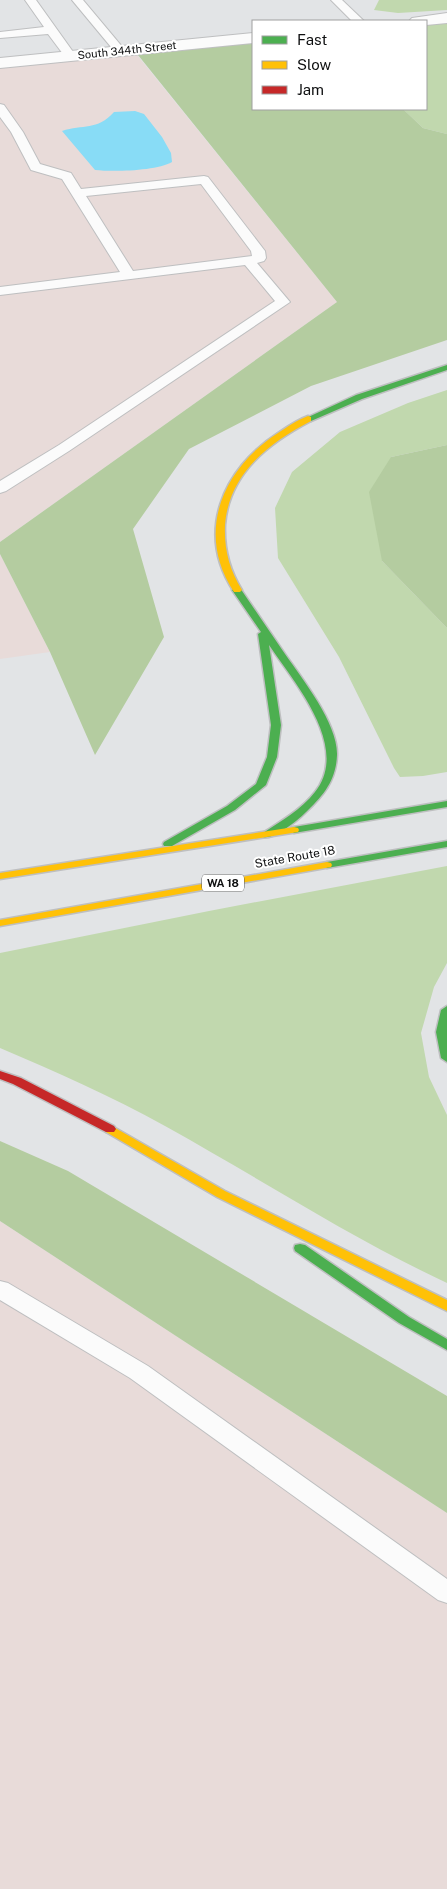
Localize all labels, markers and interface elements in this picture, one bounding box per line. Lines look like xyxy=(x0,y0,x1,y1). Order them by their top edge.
legend xyxy=(252,20,427,110)
text: Fast xyxy=(297,31,327,48)
street label: South 344th Street xyxy=(77,39,177,61)
text: Slow xyxy=(297,56,332,73)
text: Jam xyxy=(297,81,324,98)
street label: State Route 18 xyxy=(254,843,337,871)
road number: WA 18 xyxy=(202,874,244,891)

